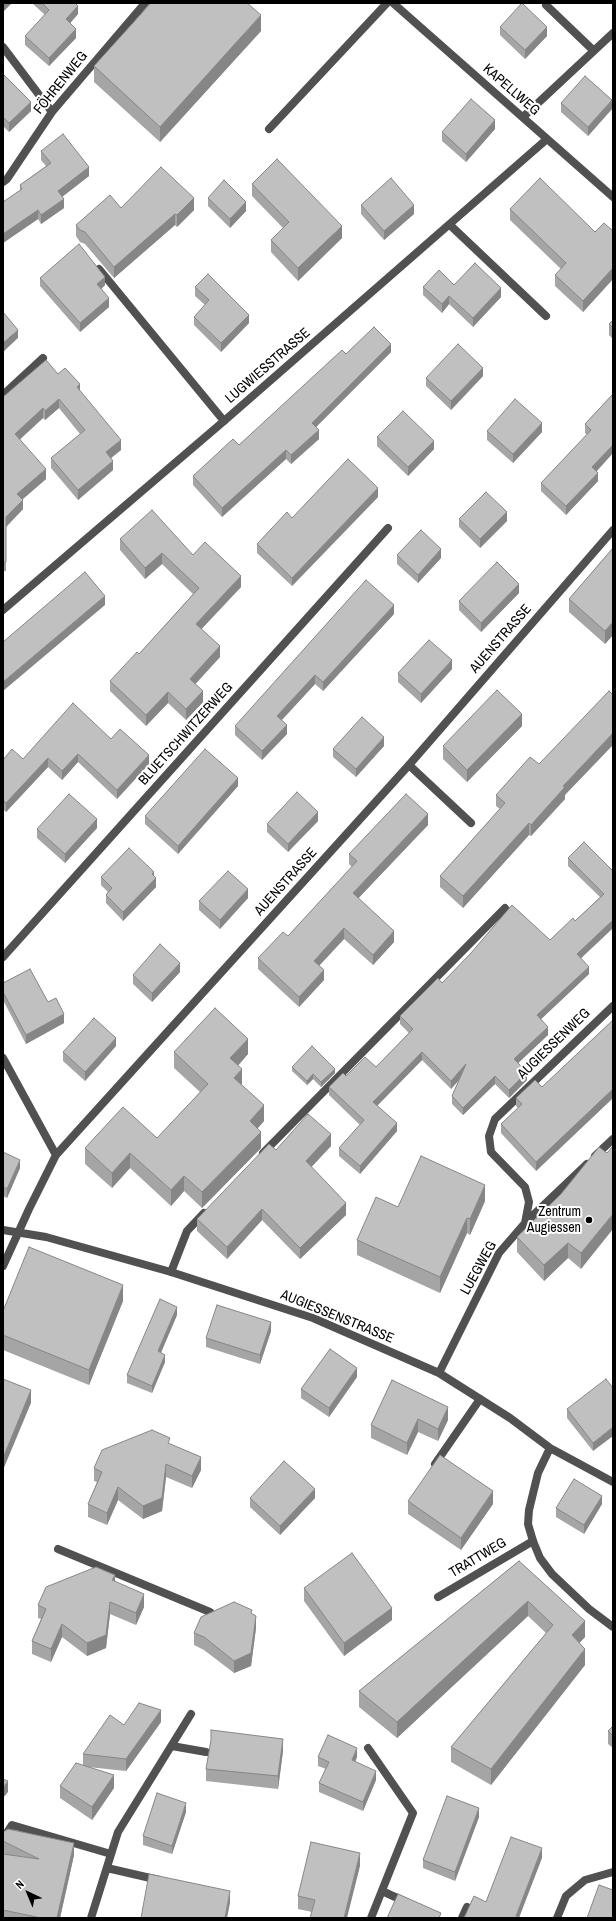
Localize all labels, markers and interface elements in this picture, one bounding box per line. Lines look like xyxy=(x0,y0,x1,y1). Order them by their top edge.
street label: FÖHRENWEG xyxy=(31,48,91,118)
street label: KAPELLWEG xyxy=(479,61,543,119)
street label: LUGWIESSTRASSE xyxy=(222,325,314,407)
street label: AUENSTRASSE xyxy=(467,601,535,677)
street label: BLUETSCHWITZERWEG xyxy=(135,679,237,789)
street label: AUENSTRASSE xyxy=(251,845,321,919)
street label: AUGIESSENWEG xyxy=(514,1005,594,1083)
place label: Zentrum Augiessen xyxy=(527,1204,581,1236)
marker: Zentrum Augiessen xyxy=(584,1215,594,1225)
street label: LUEGWEG xyxy=(457,1238,501,1298)
street label: AUGIESSENSTRASSE xyxy=(278,1287,396,1347)
street label: TRATTWEG xyxy=(446,1534,510,1582)
north arrow xyxy=(8,1873,48,1913)
text: N xyxy=(12,1877,27,1892)

